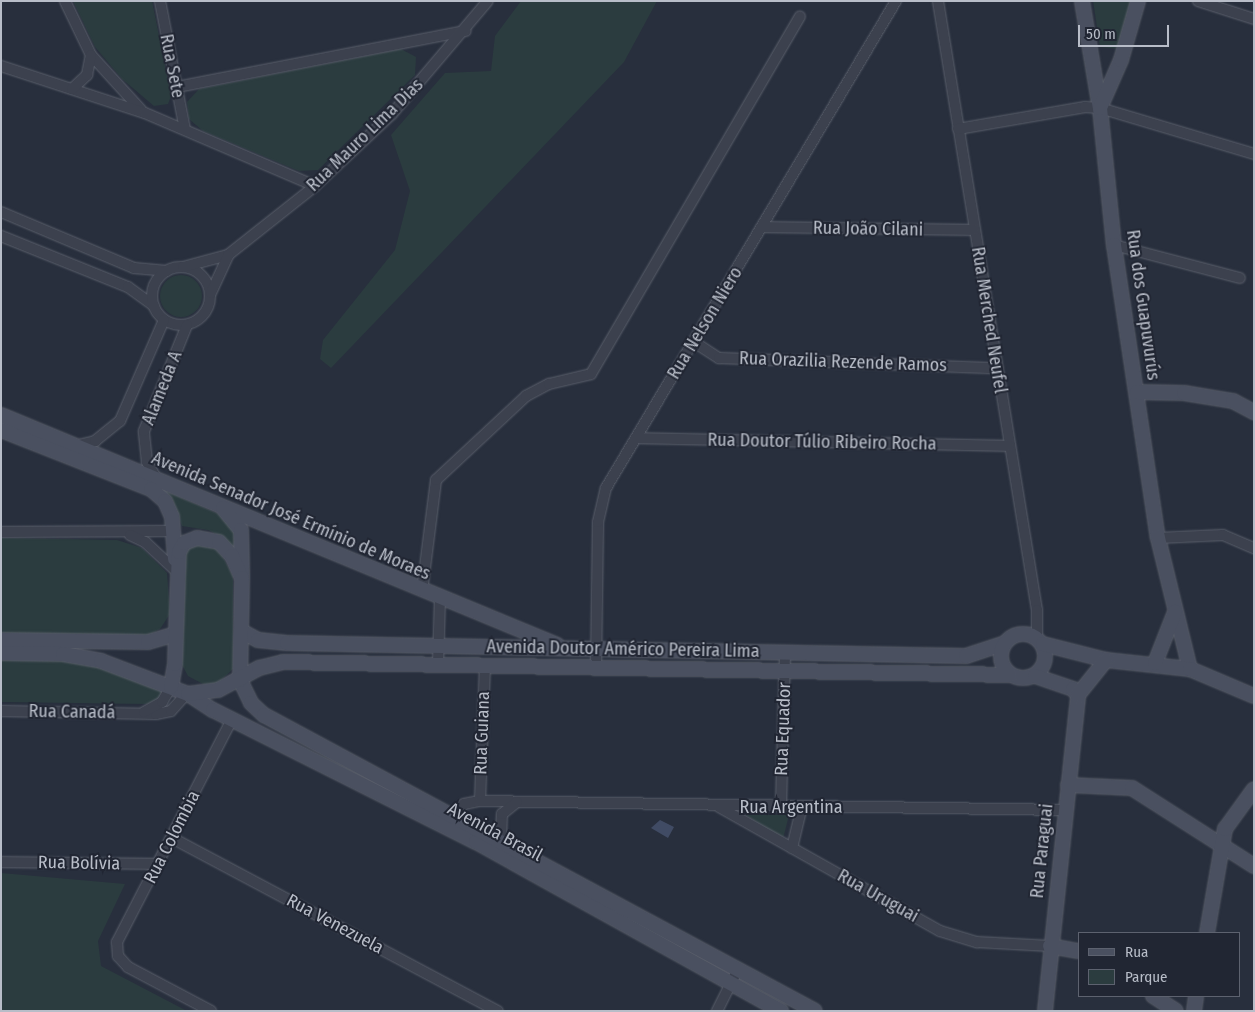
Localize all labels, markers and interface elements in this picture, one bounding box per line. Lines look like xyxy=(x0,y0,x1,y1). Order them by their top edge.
scale bar xyxy=(1080,15,1171,47)
text: 50 m xyxy=(1086,25,1116,43)
street label: Rua Sete xyxy=(155,32,189,100)
street label: Rua Mauro Lima Dias xyxy=(302,74,428,196)
street label: Rua João Cilani xyxy=(813,217,923,241)
street label: Rua dos Guapuvurús xyxy=(1122,228,1164,382)
street label: Rua Merched Neufel xyxy=(967,245,1011,395)
street label: Rua Nelson Niero xyxy=(663,263,747,383)
street label: Alameda A xyxy=(137,348,187,428)
street label: Rua Orazilia Rezende Ramos xyxy=(739,348,947,376)
street label: Rua Doutor Túlio Ribeiro Rocha xyxy=(707,429,937,455)
street label: Avenida Senador José Ermínio de Moraes xyxy=(148,447,434,585)
street label: Avenida Doutor Américo Pereira Lima xyxy=(486,636,760,662)
street label: Rua Equador xyxy=(771,682,795,776)
street label: Rua Guiana xyxy=(470,691,494,775)
street label: Rua Canadá xyxy=(28,700,116,724)
street label: Rua Colombia xyxy=(139,787,205,887)
street label: Rua Argentina xyxy=(739,796,843,818)
street label: Avenida Brasil xyxy=(444,798,546,866)
street label: Rua Paraguai xyxy=(1026,803,1058,899)
street label: Rua Bolívia xyxy=(38,851,120,875)
street label: Rua Uruguai xyxy=(834,865,922,927)
street label: Rua Venezuela xyxy=(283,889,387,959)
legend xyxy=(1078,932,1240,997)
text: Rua xyxy=(1125,943,1148,961)
text: Parque xyxy=(1125,968,1168,986)

